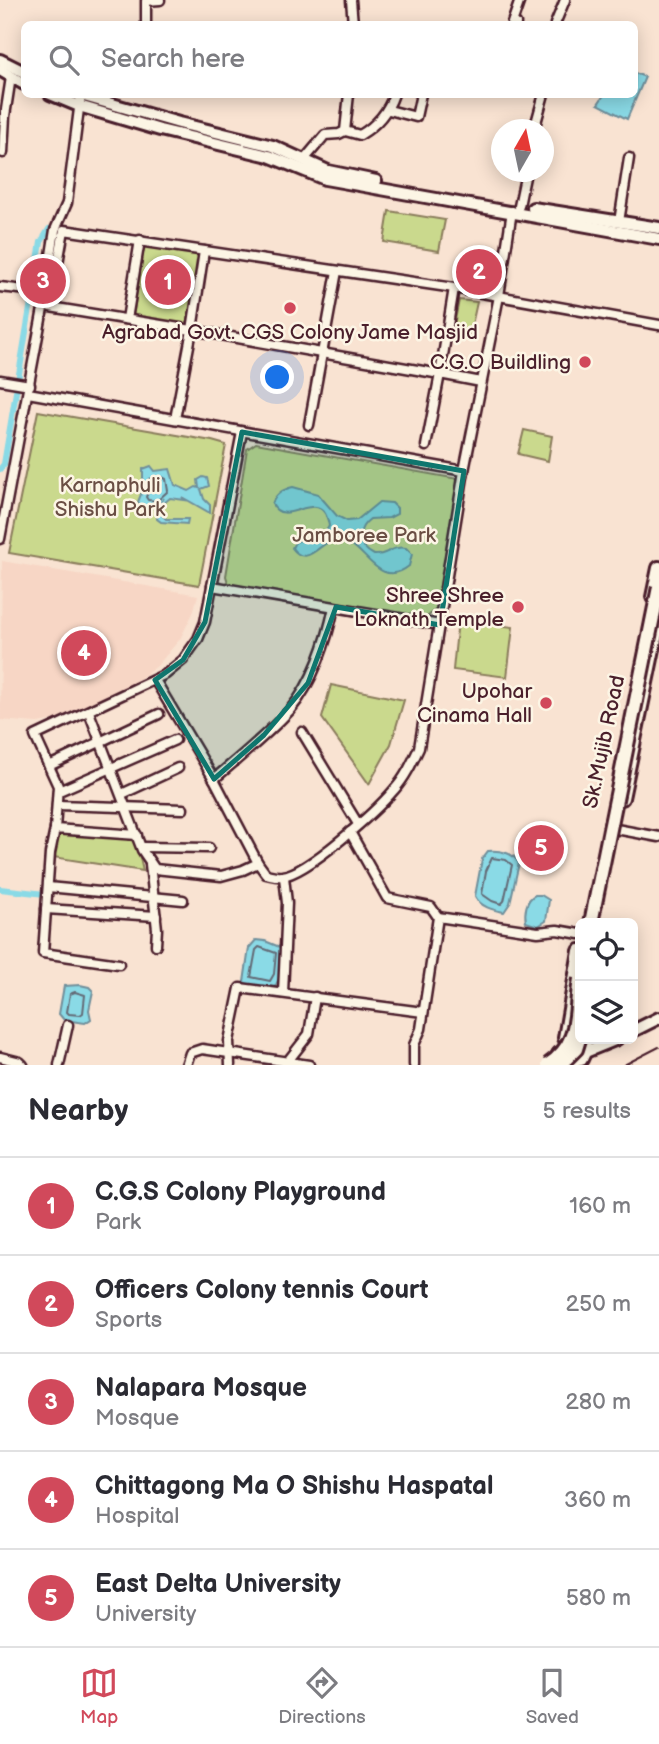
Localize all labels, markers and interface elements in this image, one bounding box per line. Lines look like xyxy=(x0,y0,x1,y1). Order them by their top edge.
search box xyxy=(21,21,638,98)
icon: search xyxy=(45,41,83,79)
text: Search here xyxy=(101,44,245,75)
north arrow xyxy=(491,119,554,182)
pin: 2 xyxy=(456,246,502,298)
pin: 3 xyxy=(20,255,66,307)
pin: 1 xyxy=(145,256,191,308)
marker: Agrabad Govt. CGS Colony Jame Masjid xyxy=(282,300,298,316)
place label: Agrabad Govt. CGS Colony Jame Masjid xyxy=(102,320,478,345)
place label: C.G.O Buildling xyxy=(430,350,571,375)
marker: C.G.O Buildling xyxy=(577,354,593,370)
your location xyxy=(260,360,294,394)
park label: Karnaphuli Shishu Park xyxy=(55,473,166,522)
park label: Jamboree Park xyxy=(292,523,437,548)
place label: Shree Shree Loknath Temple xyxy=(354,583,504,632)
marker: Shree Shree Loknath Temple xyxy=(510,599,526,615)
pin: 4 xyxy=(61,627,107,679)
street label: Sk.Mujib Road xyxy=(578,673,630,811)
place label: Upohar Cinama Hall xyxy=(417,679,532,728)
marker: Upohar Cinama Hall xyxy=(538,695,554,711)
pin: 5 xyxy=(518,822,564,874)
map controls xyxy=(575,918,638,1044)
button: locate xyxy=(575,918,638,981)
button: layers xyxy=(575,981,638,1044)
text: Nearby xyxy=(28,1093,128,1129)
text: 5 results xyxy=(543,1097,631,1125)
text: C.G.S Colony Playground xyxy=(95,1177,386,1208)
text: 1 xyxy=(46,1192,56,1220)
text: 160 m xyxy=(569,1192,631,1220)
text: Park xyxy=(95,1208,141,1236)
text: Officers Colony tennis Court xyxy=(95,1275,428,1306)
text: 2 xyxy=(44,1290,58,1318)
text: 250 m xyxy=(565,1290,631,1318)
text: Sports xyxy=(95,1306,162,1334)
text: Nalapara Mosque xyxy=(95,1373,307,1404)
text: 3 xyxy=(44,1388,58,1416)
text: 280 m xyxy=(565,1388,631,1416)
text: Mosque xyxy=(95,1404,179,1432)
text: Chittagong Ma O Shishu Haspatal xyxy=(95,1471,494,1502)
text: 4 xyxy=(44,1486,58,1514)
text: 360 m xyxy=(564,1486,631,1514)
text: Hospital xyxy=(95,1502,180,1530)
text: East Delta University xyxy=(95,1569,341,1600)
text: 5 xyxy=(44,1584,58,1612)
text: 580 m xyxy=(566,1584,631,1612)
text: University xyxy=(95,1600,196,1628)
tab: Map xyxy=(80,1664,118,1729)
tab: Directions xyxy=(278,1664,366,1729)
tab: Saved xyxy=(526,1664,579,1729)

